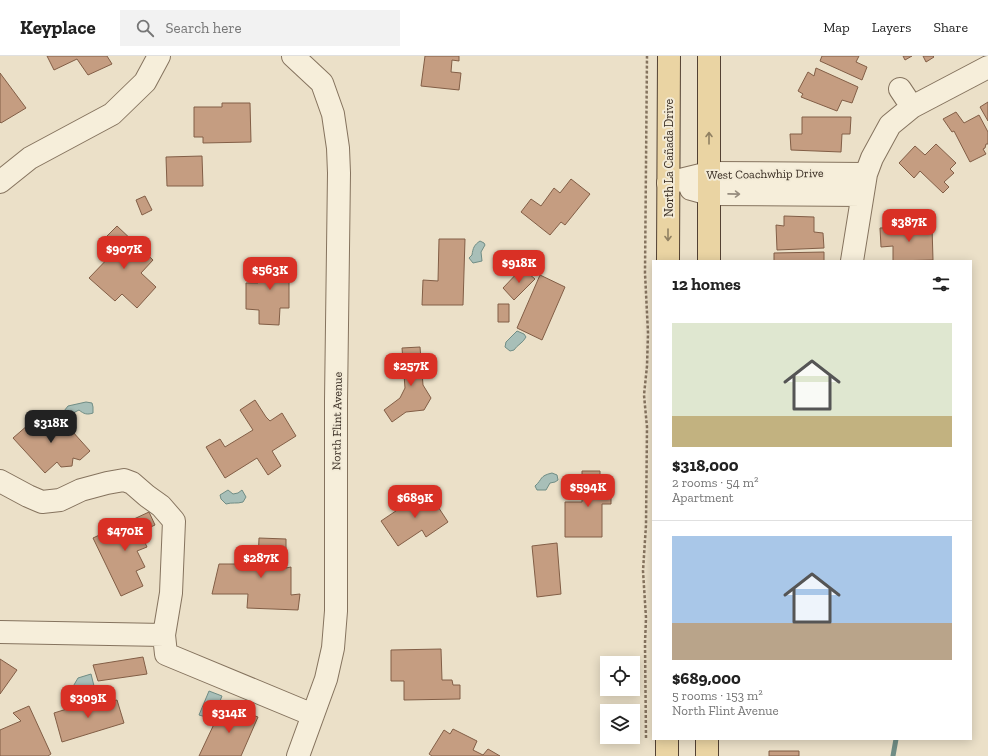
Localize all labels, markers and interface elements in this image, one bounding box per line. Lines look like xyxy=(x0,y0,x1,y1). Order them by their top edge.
search box xyxy=(120,10,400,46)
text: Keyplace xyxy=(20,16,96,39)
icon: search xyxy=(134,17,156,39)
text: Search here xyxy=(166,19,242,37)
text: Map xyxy=(823,19,850,36)
text: Layers xyxy=(872,19,911,36)
text: Share xyxy=(933,19,968,36)
street label: North La Cañada Drive xyxy=(662,99,676,217)
one-way arrow xyxy=(705,132,713,145)
street label: West Coachwhip Drive xyxy=(706,166,824,182)
one-way arrow xyxy=(727,190,740,198)
pin: $387K xyxy=(881,209,937,243)
text: $387K xyxy=(891,214,927,229)
one-way arrow xyxy=(664,228,672,241)
pin: $907K xyxy=(96,236,152,270)
text: $907K xyxy=(106,241,142,256)
pin: $918K xyxy=(491,250,547,284)
text: $918K xyxy=(502,255,536,270)
pin: $563K xyxy=(242,257,298,291)
text: $563K xyxy=(252,262,288,277)
icon: filters xyxy=(930,273,952,295)
text: 12 homes xyxy=(672,274,741,294)
icon: home xyxy=(776,349,848,421)
pin: $257K xyxy=(383,353,439,387)
text: $257K xyxy=(393,358,429,373)
street label: North Flint Avenue xyxy=(329,371,345,470)
pin: $318K xyxy=(23,410,79,444)
text: $318K xyxy=(34,415,68,430)
text: $318,000 xyxy=(672,455,739,475)
pin: $594K xyxy=(560,474,616,508)
text: 2 rooms · 54 m² xyxy=(672,475,758,490)
text: $594K xyxy=(570,479,606,494)
pin: $689K xyxy=(387,485,443,519)
text: $689K xyxy=(397,490,433,505)
text: Apartment xyxy=(672,490,734,505)
pin: $470K xyxy=(97,518,153,552)
text: $470K xyxy=(107,523,143,538)
pin: $287K xyxy=(233,545,289,579)
text: $287K xyxy=(243,550,279,565)
icon: home xyxy=(776,562,848,634)
map controls xyxy=(600,656,640,744)
button: locate xyxy=(600,656,640,696)
text: $689,000 xyxy=(672,668,741,688)
pin: $309K xyxy=(60,685,116,719)
text: 5 rooms · 153 m² xyxy=(672,688,763,703)
text: $309K xyxy=(70,690,106,705)
pin: $314K xyxy=(201,700,257,734)
text: North Flint Avenue xyxy=(672,703,779,718)
button: layers xyxy=(600,704,640,744)
text: $314K xyxy=(212,705,246,720)

